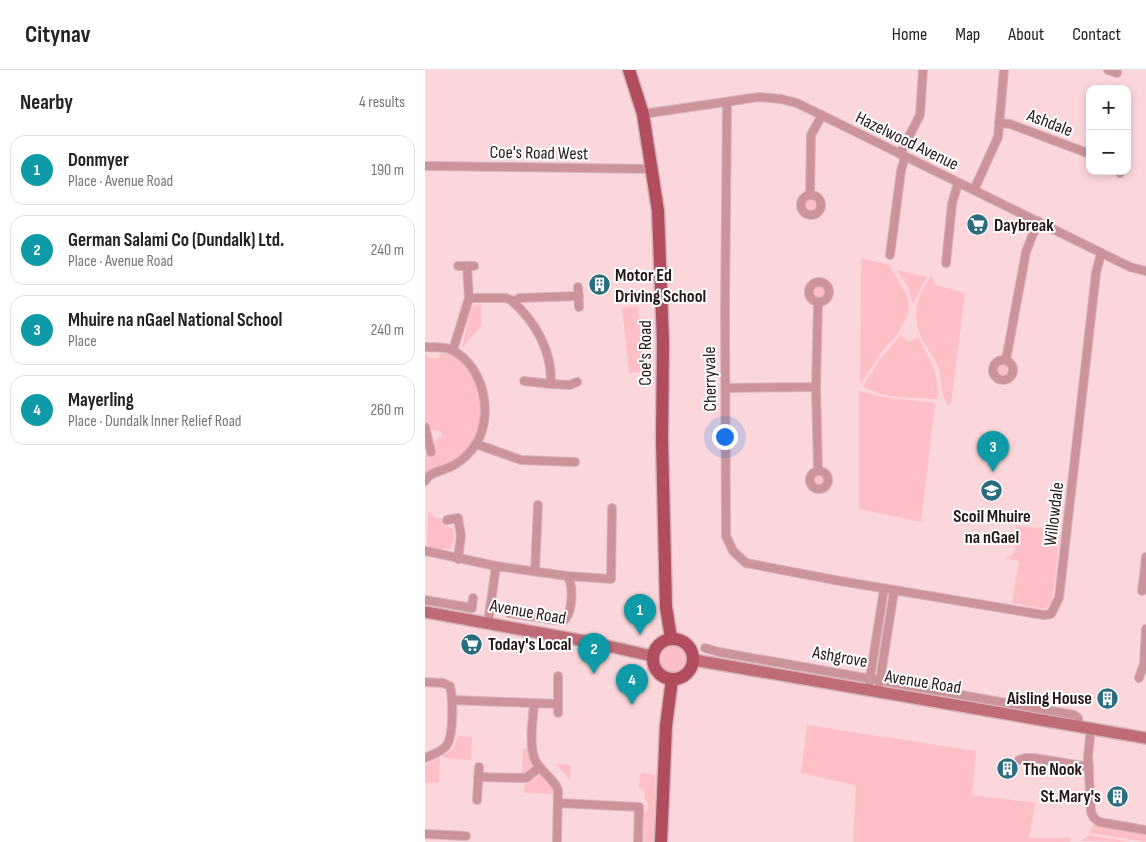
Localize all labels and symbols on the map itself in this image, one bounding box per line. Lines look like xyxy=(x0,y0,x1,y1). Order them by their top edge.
street label: Ashdale xyxy=(1023,104,1076,141)
street label: Hazelwood Avenue xyxy=(852,107,962,175)
street label: Coe's Road West xyxy=(489,142,589,164)
supermarket icon: Daybreak xyxy=(966,213,990,237)
place label: Daybreak xyxy=(994,215,1054,236)
place label: Motor Ed Driving School xyxy=(615,265,706,307)
building icon: Motor Ed Driving School xyxy=(587,273,611,297)
street label: Coe's Road xyxy=(635,320,656,386)
street label: Cherryvale xyxy=(699,346,721,412)
your location xyxy=(712,424,738,450)
pin: 3 xyxy=(977,431,1009,472)
school or university icon: Scoil Mhuire na nGael xyxy=(980,479,1004,503)
street label: Willowdale xyxy=(1040,481,1068,547)
place label: Scoil Mhuire na nGael xyxy=(953,506,1031,548)
pin: 1 xyxy=(624,594,656,635)
street label: Avenue Road xyxy=(487,595,568,629)
supermarket icon: Today's Local xyxy=(460,632,484,656)
pin: 2 xyxy=(578,633,610,674)
place label: Today's Local xyxy=(488,634,571,655)
street label: Ashgrove xyxy=(810,642,869,672)
pin: 4 xyxy=(616,664,648,705)
street label: Avenue Road xyxy=(882,665,963,698)
building icon: Aisling House xyxy=(1096,686,1120,710)
place label: Aisling House xyxy=(1006,688,1092,709)
building icon: The Nook xyxy=(995,757,1019,781)
place label: The Nook xyxy=(1023,759,1083,780)
building icon: St.Mary's xyxy=(1105,784,1129,808)
place label: St.Mary's xyxy=(1040,786,1101,807)

